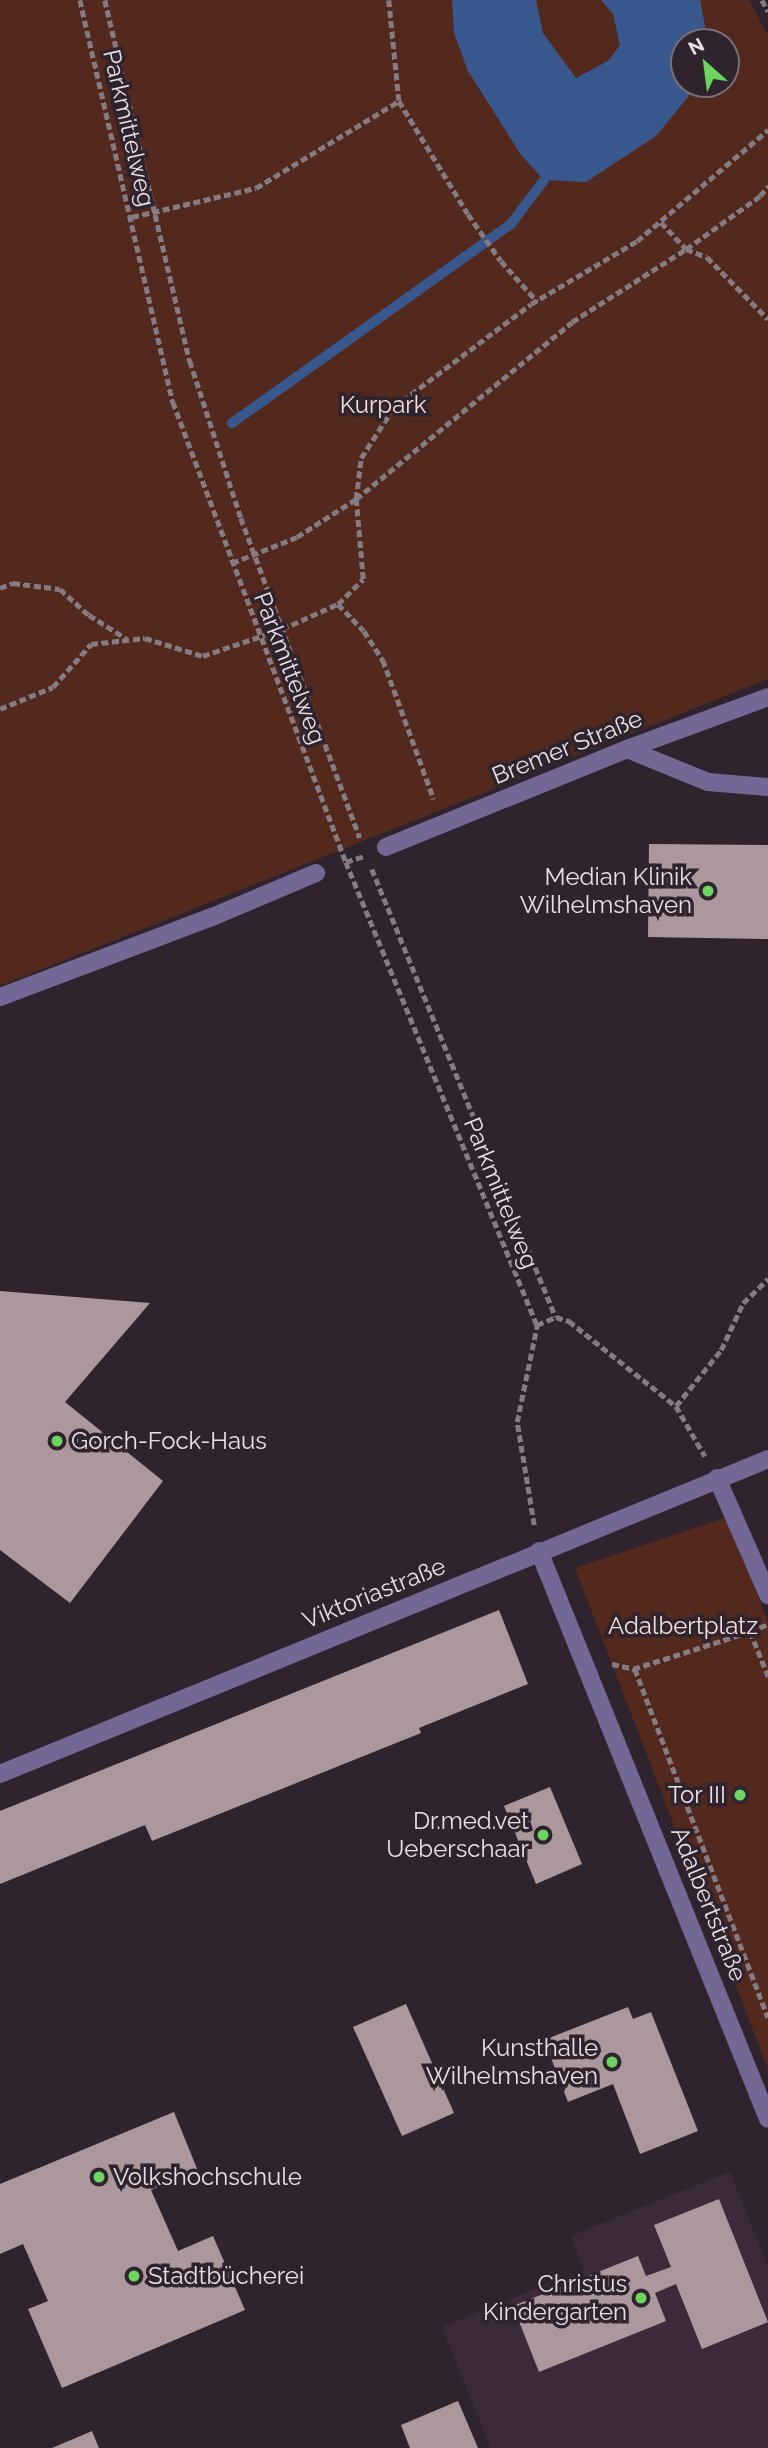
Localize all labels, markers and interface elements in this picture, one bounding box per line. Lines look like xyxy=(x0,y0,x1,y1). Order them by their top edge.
north arrow xyxy=(670,28,740,98)
text: N xyxy=(685,33,708,59)
street label: Parkmittelweg xyxy=(97,47,161,209)
park label: Kurpark xyxy=(340,391,426,419)
street label: Parkmittelweg xyxy=(248,588,332,748)
street label: Bremer Straße xyxy=(487,704,647,790)
place label: Median Klinik Wilhelmshaven xyxy=(520,863,692,919)
marker: Median Klinik Wilhelmshaven xyxy=(698,881,718,901)
street label: Parkmittelweg xyxy=(458,1113,544,1273)
place label: Gorch-Fock-Haus xyxy=(71,1427,267,1455)
marker: Gorch-Fock-Haus xyxy=(49,1433,65,1449)
street label: Viktoriastraße xyxy=(298,1551,450,1635)
park label: Adalbertplatz xyxy=(608,1612,758,1640)
place label: Tor III xyxy=(667,1781,726,1809)
marker: Tor III xyxy=(732,1787,748,1803)
place label: Dr.med.vet Ueberschaar xyxy=(386,1807,529,1863)
street label: Adalbertstraße xyxy=(665,1823,753,1985)
marker: Dr.med.vet Ueberschaar xyxy=(535,1827,551,1843)
place label: Kunsthalle Wilhelmshaven xyxy=(426,2034,598,2090)
marker: Kunsthalle Wilhelmshaven xyxy=(604,2054,620,2070)
place label: Volkshochschule xyxy=(113,2163,302,2191)
marker: Volkshochschule xyxy=(91,2169,107,2185)
place label: Stadtbücherei xyxy=(148,2262,304,2290)
marker: Stadtbücherei xyxy=(126,2268,142,2284)
place label: Christus Kindergarten xyxy=(483,2270,627,2326)
marker: Christus Kindergarten xyxy=(633,2290,649,2306)

